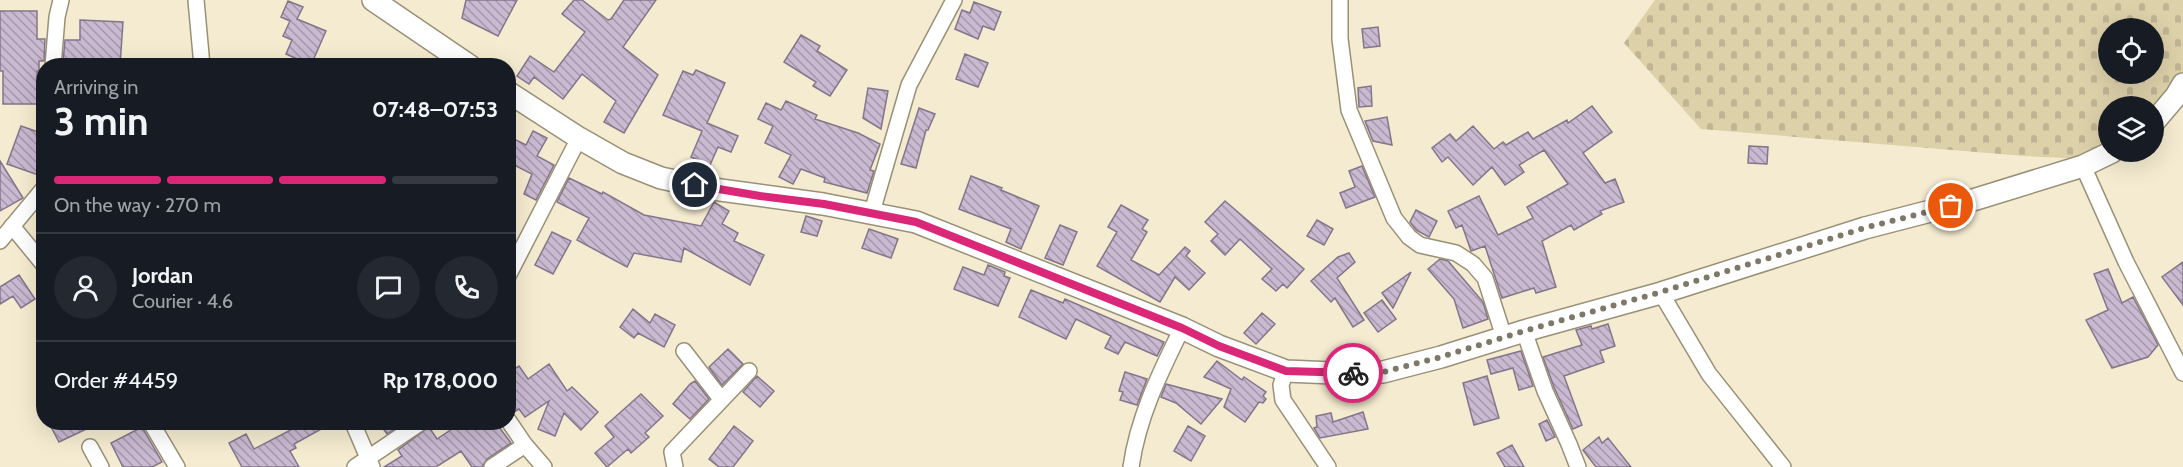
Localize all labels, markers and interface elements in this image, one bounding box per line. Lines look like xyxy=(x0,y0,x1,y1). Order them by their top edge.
map controls xyxy=(2098,18,2164,162)
button: locate xyxy=(2098,18,2164,84)
text: Arriving in xyxy=(54,75,138,99)
text: 07:48–07:53 xyxy=(372,96,498,123)
button: layers xyxy=(2098,96,2164,162)
text: 3 min xyxy=(54,97,149,145)
pin xyxy=(669,159,720,210)
icon: home xyxy=(678,168,711,201)
pin xyxy=(1925,180,1976,231)
icon: bag xyxy=(1934,189,1967,222)
text: On the way · 270 m xyxy=(54,193,221,217)
button: person xyxy=(54,256,117,319)
button: chat xyxy=(357,256,420,319)
button: phone xyxy=(435,256,498,319)
text: Jordan xyxy=(132,262,193,289)
text: Courier · 4.6 xyxy=(132,289,233,313)
courier xyxy=(1323,343,1383,403)
icon: bike xyxy=(1337,357,1370,390)
text: Order #4459 xyxy=(54,367,178,394)
text: Rp 178,000 xyxy=(383,367,498,394)

